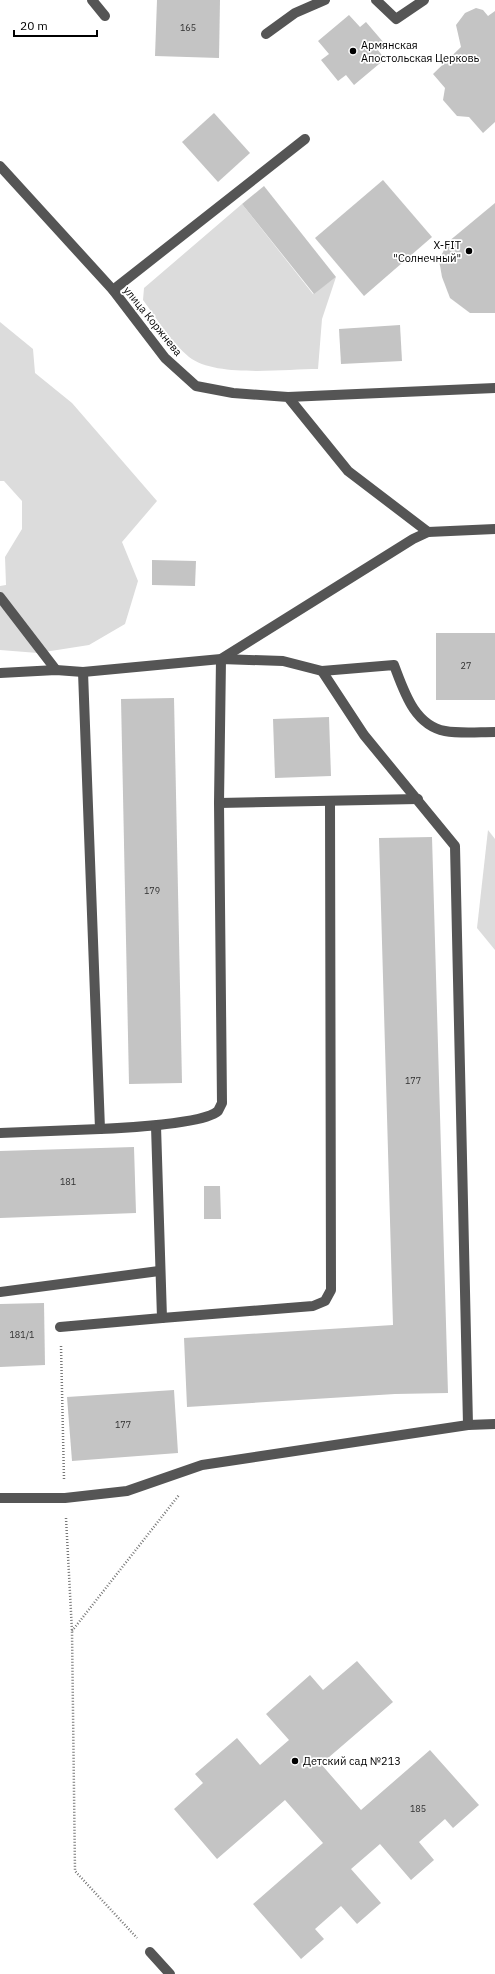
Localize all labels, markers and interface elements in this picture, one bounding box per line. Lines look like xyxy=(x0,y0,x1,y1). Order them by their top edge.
scale bar xyxy=(14,12,97,38)
text: 20 m xyxy=(20,18,48,33)
house number: 165 xyxy=(180,22,196,33)
place label: Армянская Апостольская Церковь xyxy=(361,38,480,65)
marker: Армянская Апостольская Церковь xyxy=(348,46,358,56)
place label: X-FIT "Солнечный" xyxy=(393,238,462,265)
marker: X-FIT "Солнечный" xyxy=(464,246,474,256)
street label: улица Коржнева xyxy=(121,283,185,359)
house number: 27 xyxy=(461,660,471,671)
house number: 179 xyxy=(144,885,160,896)
house number: 177 xyxy=(405,1075,421,1086)
house number: 181 xyxy=(60,1176,76,1187)
house number: 181/1 xyxy=(9,1329,35,1340)
house number: 177 xyxy=(115,1419,131,1430)
place label: Детский сад №213 xyxy=(303,1754,401,1768)
marker: Детский сад №213 xyxy=(290,1756,300,1766)
house number: 185 xyxy=(410,1803,426,1814)

